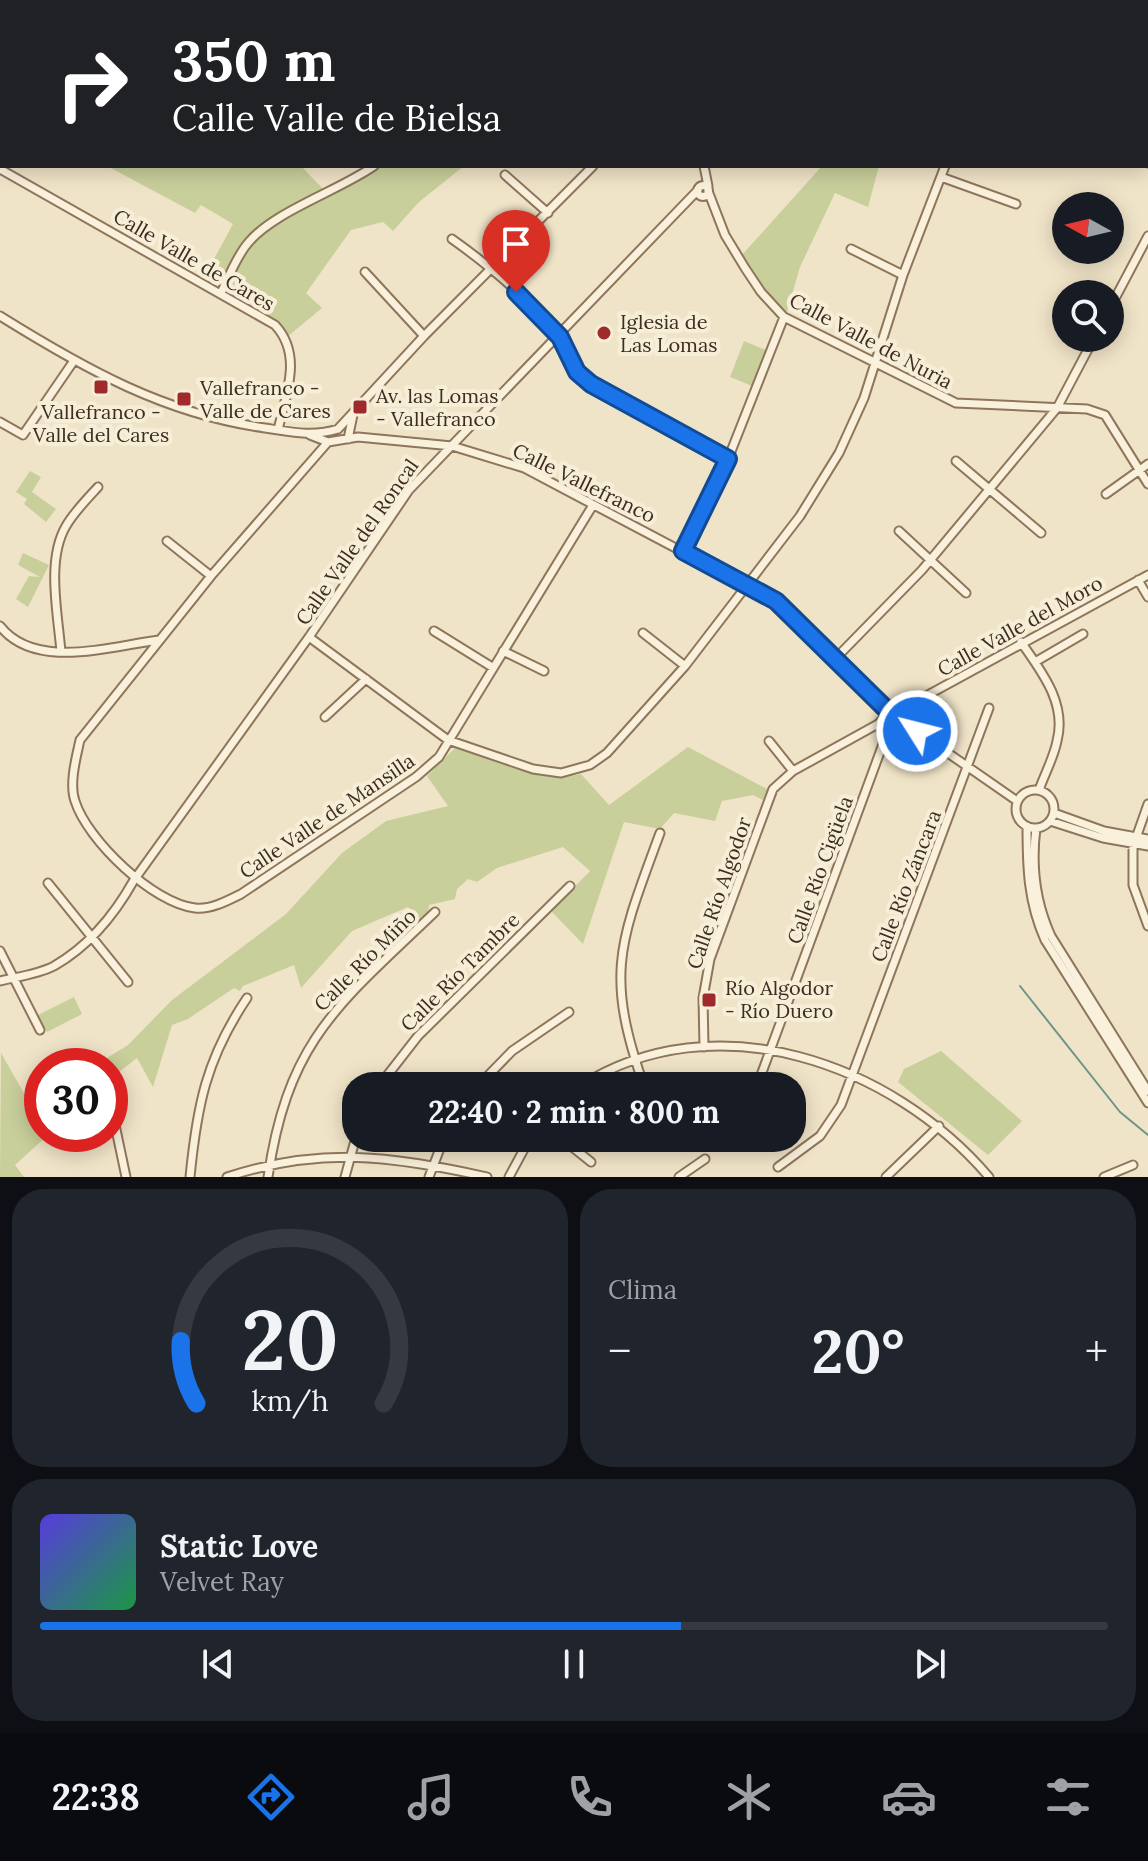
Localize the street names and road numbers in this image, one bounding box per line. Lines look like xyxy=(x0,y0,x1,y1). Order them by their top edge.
street label: Calle Valle de Cares xyxy=(109,203,279,316)
street label: Calle Valle de Nuria xyxy=(785,287,957,394)
street label: Calle Vallefranco xyxy=(509,437,660,528)
street label: Calle Valle del Roncal xyxy=(290,454,423,630)
street label: Calle Valle del Moro xyxy=(933,570,1107,681)
street label: Calle Valle de Mansilla xyxy=(234,748,419,884)
street label: Calle Río Cigüela xyxy=(781,792,858,947)
street label: Calle Río Záncara xyxy=(865,806,946,965)
street label: Calle Río Algodor xyxy=(681,813,756,972)
street label: Calle Río Miño xyxy=(308,903,421,1016)
street label: Calle Río Tambre xyxy=(395,907,524,1036)

